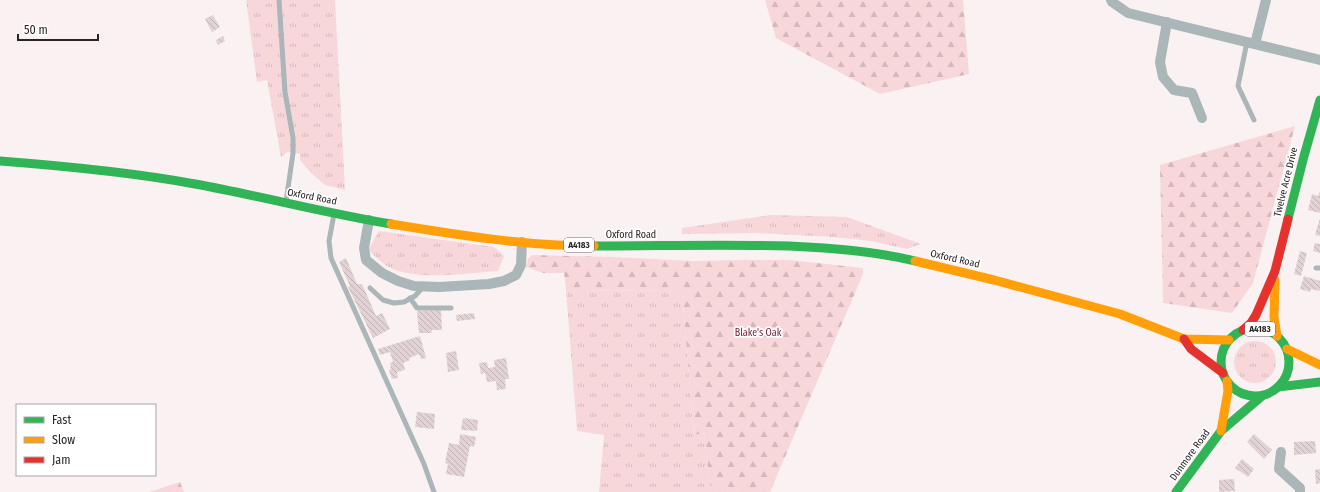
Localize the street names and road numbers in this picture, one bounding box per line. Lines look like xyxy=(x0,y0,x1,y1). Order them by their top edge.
street label: Twelve Acre Drive xyxy=(1272,146,1300,218)
street label: Oxford Road xyxy=(286,186,338,208)
street label: Oxford Road xyxy=(606,229,656,241)
road number: A4183 xyxy=(564,238,594,252)
street label: Oxford Road xyxy=(929,247,981,271)
road number: A4183 xyxy=(1245,322,1275,336)
street label: Dunmore Road xyxy=(1167,427,1213,483)

